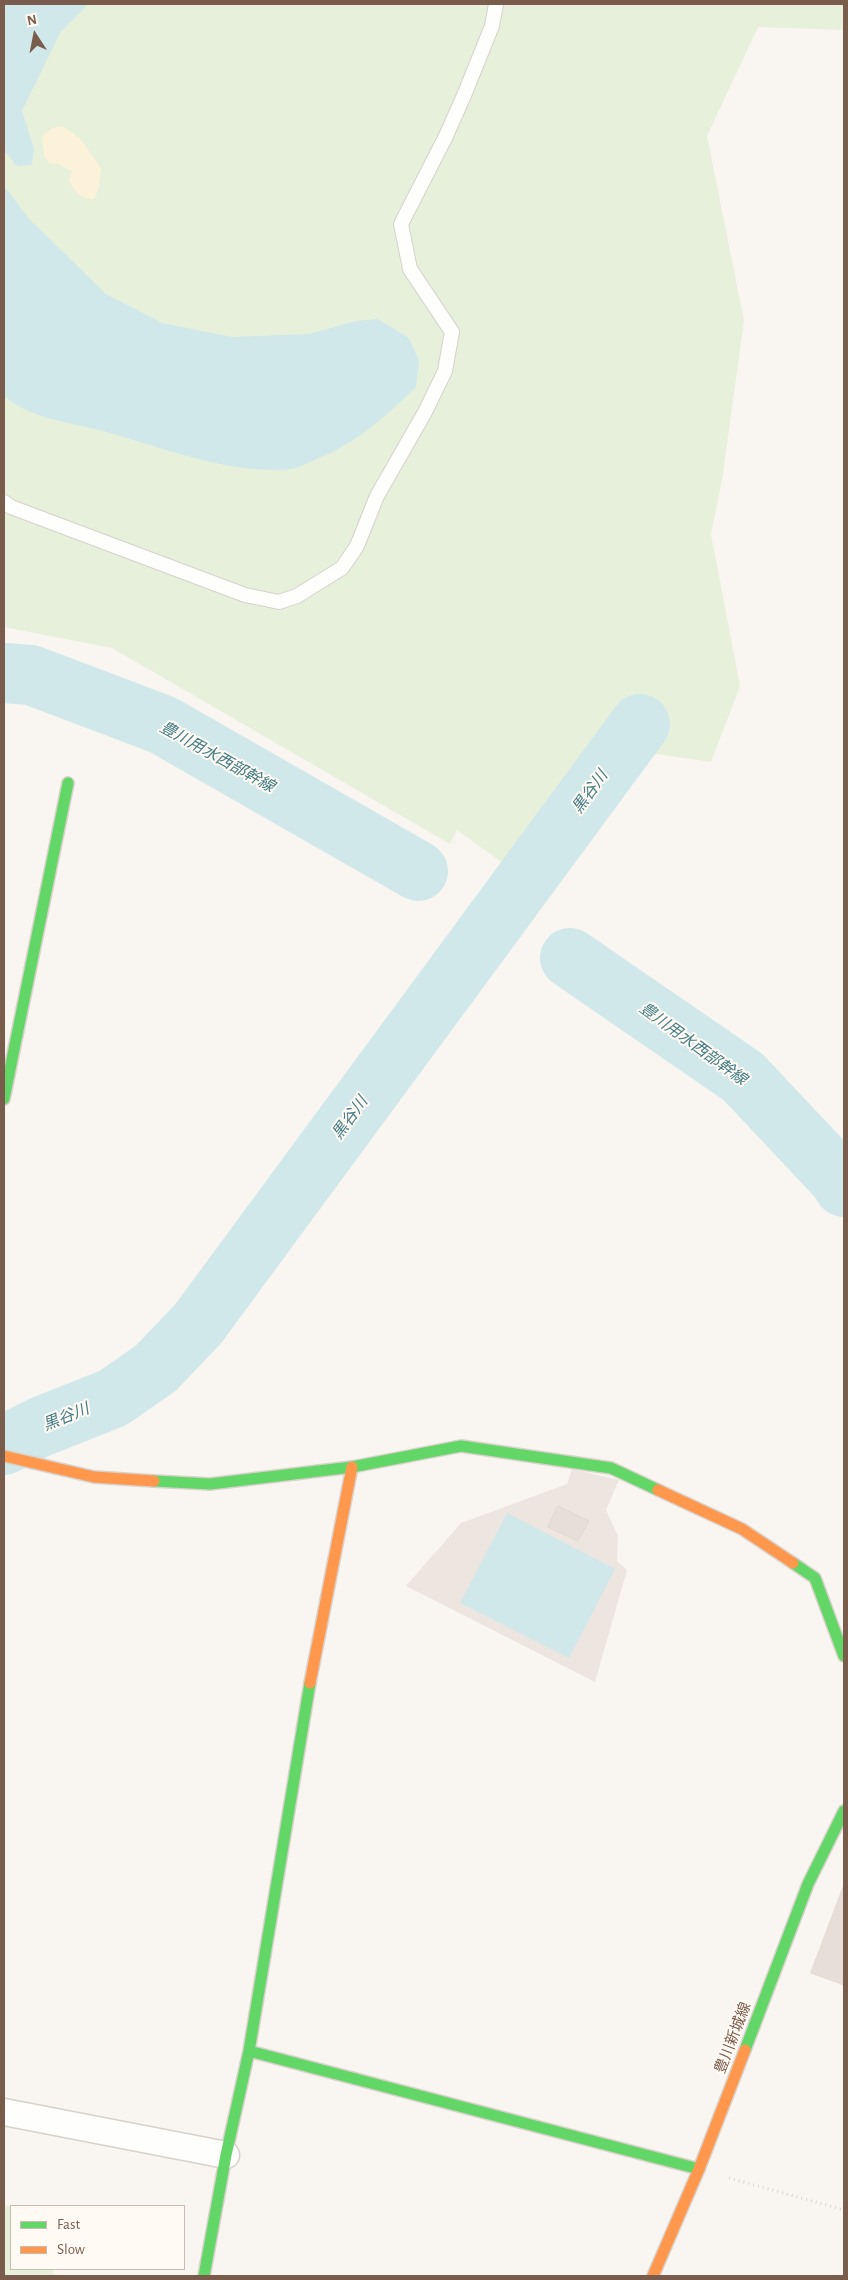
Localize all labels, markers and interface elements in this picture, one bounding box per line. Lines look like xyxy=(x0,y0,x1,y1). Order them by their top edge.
north arrow xyxy=(10,10,60,60)
text: N xyxy=(26,12,38,28)
water label: 豊川用水西部幹線 xyxy=(156,718,278,796)
water label: 黒谷川 xyxy=(568,767,612,817)
water label: 豊川用水西部幹線 xyxy=(636,999,750,1089)
water label: 黒谷川 xyxy=(328,1093,372,1143)
water label: 黒谷川 xyxy=(40,1399,92,1435)
street label: 豊川新城線 xyxy=(711,2000,755,2076)
legend xyxy=(10,2205,185,2270)
text: Fast xyxy=(57,2217,80,2232)
text: Slow xyxy=(57,2242,85,2257)

